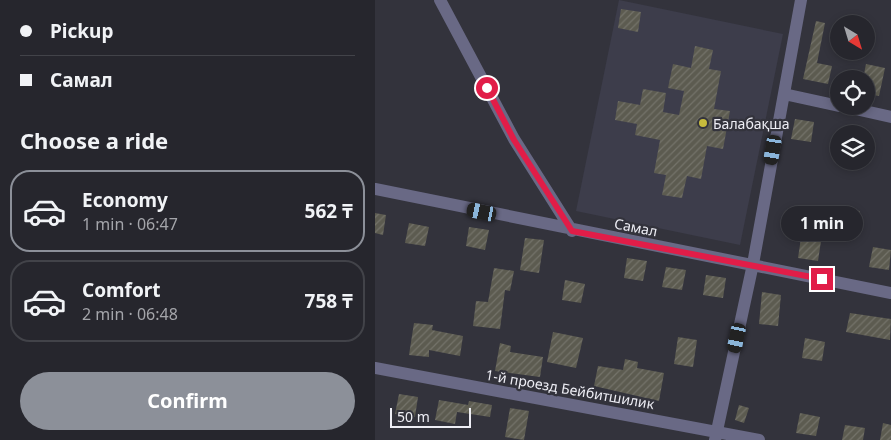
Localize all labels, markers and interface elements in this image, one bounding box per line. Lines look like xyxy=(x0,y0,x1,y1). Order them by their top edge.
north arrow xyxy=(830,15,875,60)
map controls xyxy=(830,15,875,170)
text: Pickup xyxy=(50,18,113,44)
text: Самал xyxy=(50,67,113,93)
button: locate xyxy=(830,70,875,115)
route start xyxy=(476,77,498,99)
place label: Балабақша xyxy=(713,114,790,133)
marker: Балабақша xyxy=(697,117,709,129)
text: Choose a ride xyxy=(20,125,168,155)
button: layers xyxy=(830,125,875,170)
car xyxy=(763,134,782,166)
text: Economy xyxy=(82,187,168,213)
icon: car xyxy=(22,189,67,234)
text: 562 ₸ xyxy=(305,198,353,224)
car xyxy=(465,202,498,222)
callout: 1 min xyxy=(781,206,863,242)
text: 1 min xyxy=(800,212,844,234)
text: 1 min · 06:47 xyxy=(82,213,178,235)
street label: Самал xyxy=(613,214,659,240)
route end xyxy=(811,268,833,290)
text: Comfort xyxy=(82,277,161,303)
icon: car xyxy=(22,279,67,324)
text: 758 ₸ xyxy=(305,288,353,314)
text: 2 min · 06:48 xyxy=(82,303,178,325)
car xyxy=(726,322,747,354)
street label: 1-й проезд Бейбитшилик xyxy=(484,365,656,413)
button: Confirm xyxy=(20,372,355,430)
scale bar xyxy=(390,405,471,428)
text: 50 m xyxy=(397,407,430,426)

